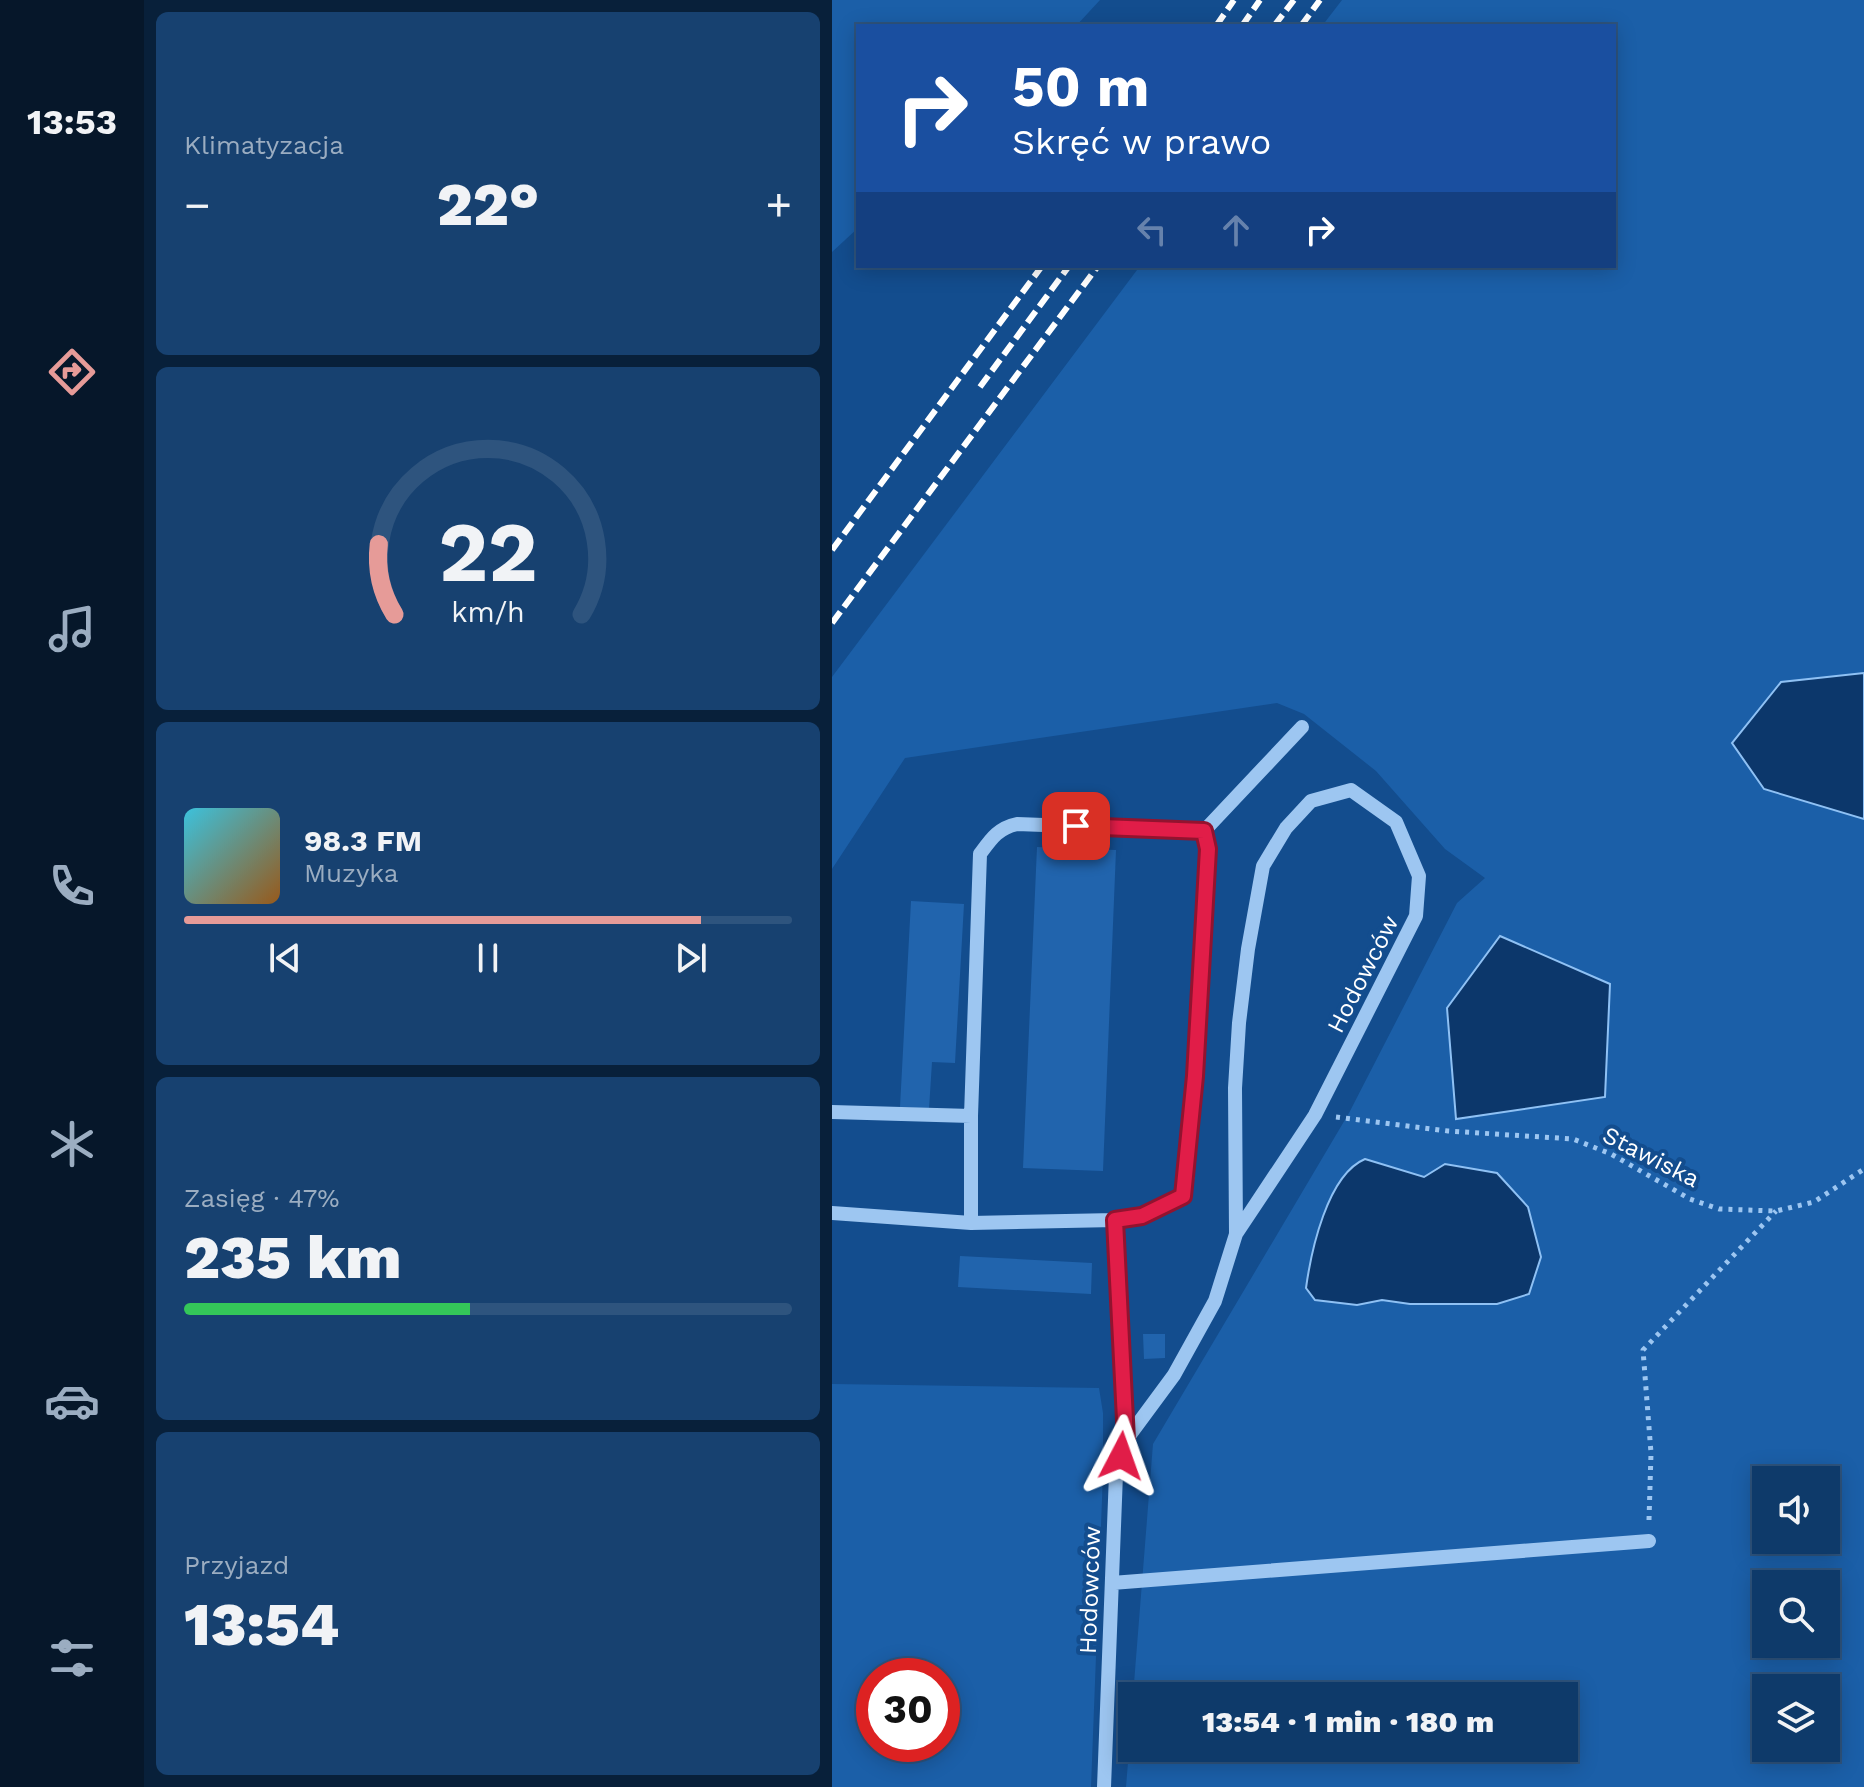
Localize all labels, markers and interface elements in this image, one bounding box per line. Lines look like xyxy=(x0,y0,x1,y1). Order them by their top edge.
text: 50 m xyxy=(1012,54,1149,120)
icon: right xyxy=(880,56,984,160)
text: 13:53 xyxy=(27,101,117,143)
text: Skręć w prawo xyxy=(1012,121,1271,163)
text: Klimatyzacja xyxy=(184,130,344,160)
text: 22° xyxy=(437,169,539,240)
text: − xyxy=(184,179,211,231)
text: + xyxy=(765,179,792,231)
icon: left xyxy=(1130,208,1174,252)
icon: ahead xyxy=(1214,208,1258,252)
icon: right xyxy=(1298,208,1342,252)
icon: directions xyxy=(44,344,100,400)
text: 22 xyxy=(438,503,538,600)
text: km/h xyxy=(451,595,525,629)
icon: music xyxy=(44,601,100,657)
pin xyxy=(1042,792,1110,860)
icon: arrive xyxy=(1054,804,1098,848)
text: 98.3 FM xyxy=(304,823,422,858)
icon: phone xyxy=(44,858,100,914)
text: Muzyka xyxy=(304,858,399,888)
street label: Hodowców xyxy=(1321,911,1405,1037)
icon: previous xyxy=(263,936,307,980)
icon: pause xyxy=(466,936,510,980)
icon: next xyxy=(669,936,713,980)
icon: climate xyxy=(44,1116,100,1172)
street label: Stawiska xyxy=(1598,1121,1704,1193)
text: Zasięg · 47% xyxy=(184,1183,340,1213)
text: 235 km xyxy=(184,1222,402,1293)
icon: car xyxy=(44,1373,100,1429)
position arrow xyxy=(1079,1414,1163,1498)
map controls xyxy=(1752,1466,1840,1762)
button: sound xyxy=(1752,1466,1840,1554)
street label: Hodowców xyxy=(1074,1526,1106,1654)
text: Przyjazd xyxy=(184,1550,289,1580)
button: search xyxy=(1752,1570,1840,1658)
text: 13:54 xyxy=(184,1589,339,1660)
icon: filters xyxy=(44,1630,100,1686)
speed limit sign: 30 xyxy=(856,1658,960,1762)
button: layers xyxy=(1752,1674,1840,1762)
text: 13:54 · 1 min · 180 m xyxy=(1202,1704,1494,1739)

